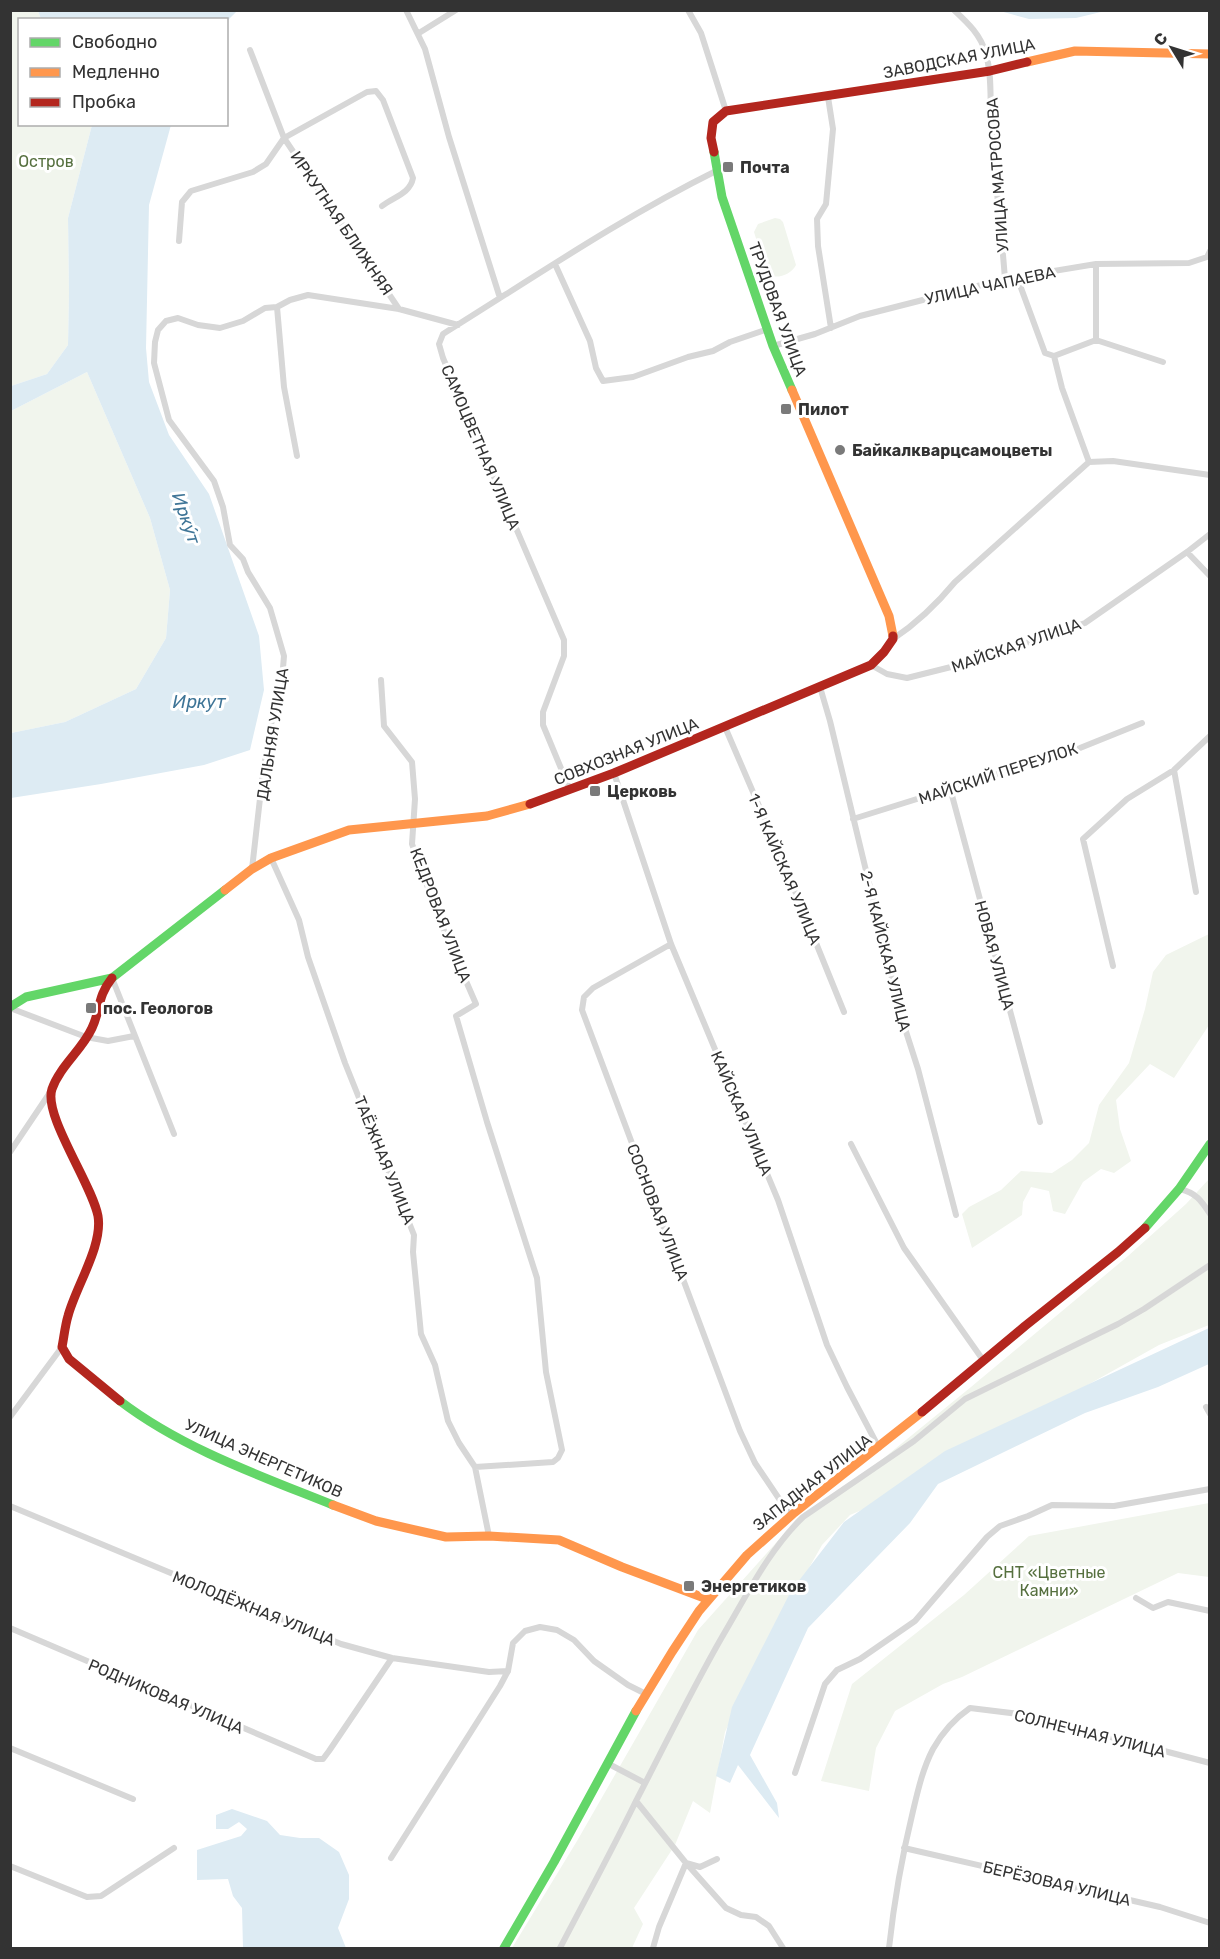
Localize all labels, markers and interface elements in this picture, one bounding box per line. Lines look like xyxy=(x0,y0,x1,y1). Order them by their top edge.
legend xyxy=(18,18,228,126)
north arrow xyxy=(1142,18,1202,78)
text: С xyxy=(1150,29,1172,49)
text: Свободно xyxy=(72,31,157,53)
street label: ЗАВОДСКАЯ УЛИЦА xyxy=(882,34,1037,83)
text: Медленно xyxy=(72,61,160,83)
text: Пробка xyxy=(72,91,136,113)
street label: УЛИЦА МАТРОСОВА xyxy=(983,97,1012,253)
street label: ИРКУТНАЯ БЛИЖНЯЯ xyxy=(286,148,397,299)
park label: Остров xyxy=(18,152,74,171)
place label: Почта xyxy=(740,158,790,177)
marker: Почта xyxy=(721,160,735,174)
street label: ТРУДОВАЯ УЛИЦА xyxy=(744,239,811,379)
street label: УЛИЦА ЧАПАЕВА xyxy=(923,262,1057,309)
street label: САМОЦВЕТНАЯ УЛИЦА xyxy=(437,362,524,533)
place label: Пилот xyxy=(798,400,849,419)
marker: Пилот xyxy=(779,402,793,416)
place label: Байкалкварцсамоцветы xyxy=(852,441,1053,460)
marker: Байкалкварцсамоцветы xyxy=(833,443,847,457)
water label: Ирку́т xyxy=(167,489,205,547)
street label: МАЙСКАЯ УЛИЦА xyxy=(949,614,1084,677)
street label: ДАЛЬНЯЯ УЛИЦА xyxy=(253,666,292,802)
water label: Иркут xyxy=(173,691,226,713)
street label: СОВХОЗНАЯ УЛИЦА xyxy=(551,714,702,789)
street label: МАЙСКИЙ ПЕРЕУЛОК xyxy=(916,739,1080,808)
place label: Церковь xyxy=(607,782,677,801)
marker: Церковь xyxy=(588,784,602,798)
street label: 1-Я КАЙСКАЯ УЛИЦА xyxy=(744,791,825,948)
street label: КЕДРОВАЯ УЛИЦА xyxy=(406,845,475,985)
street label: 2-Я КАЙСКАЯ УЛИЦА xyxy=(856,869,915,1034)
street label: НОВАЯ УЛИЦА xyxy=(971,898,1018,1012)
place label: пос. Геологов xyxy=(103,999,213,1018)
marker: пос. Геологов xyxy=(84,1001,98,1015)
street label: КАЙСКАЯ УЛИЦА xyxy=(707,1048,776,1179)
street label: ТАЁЖНАЯ УЛИЦА xyxy=(350,1093,419,1227)
street label: СОСНОВАЯ УЛИЦА xyxy=(623,1141,692,1283)
street label: УЛИЦА ЭНЕРГЕТИКОВ xyxy=(182,1415,346,1502)
street label: ЗАПАДНАЯ УЛИЦА xyxy=(749,1430,876,1535)
park label: СНТ «Цветные Камни» xyxy=(993,1563,1105,1600)
street label: МОЛОДЁЖНАЯ УЛИЦА xyxy=(170,1567,338,1650)
place label: Энергетиков xyxy=(701,1577,806,1596)
marker: Энергетиков xyxy=(682,1579,696,1593)
street label: РОДНИКОВАЯ УЛИЦА xyxy=(85,1655,246,1738)
street label: СОЛНЕЧНАЯ УЛИЦА xyxy=(1012,1705,1168,1762)
street label: БЕРЁЗОВАЯ УЛИЦА xyxy=(981,1857,1133,1910)

